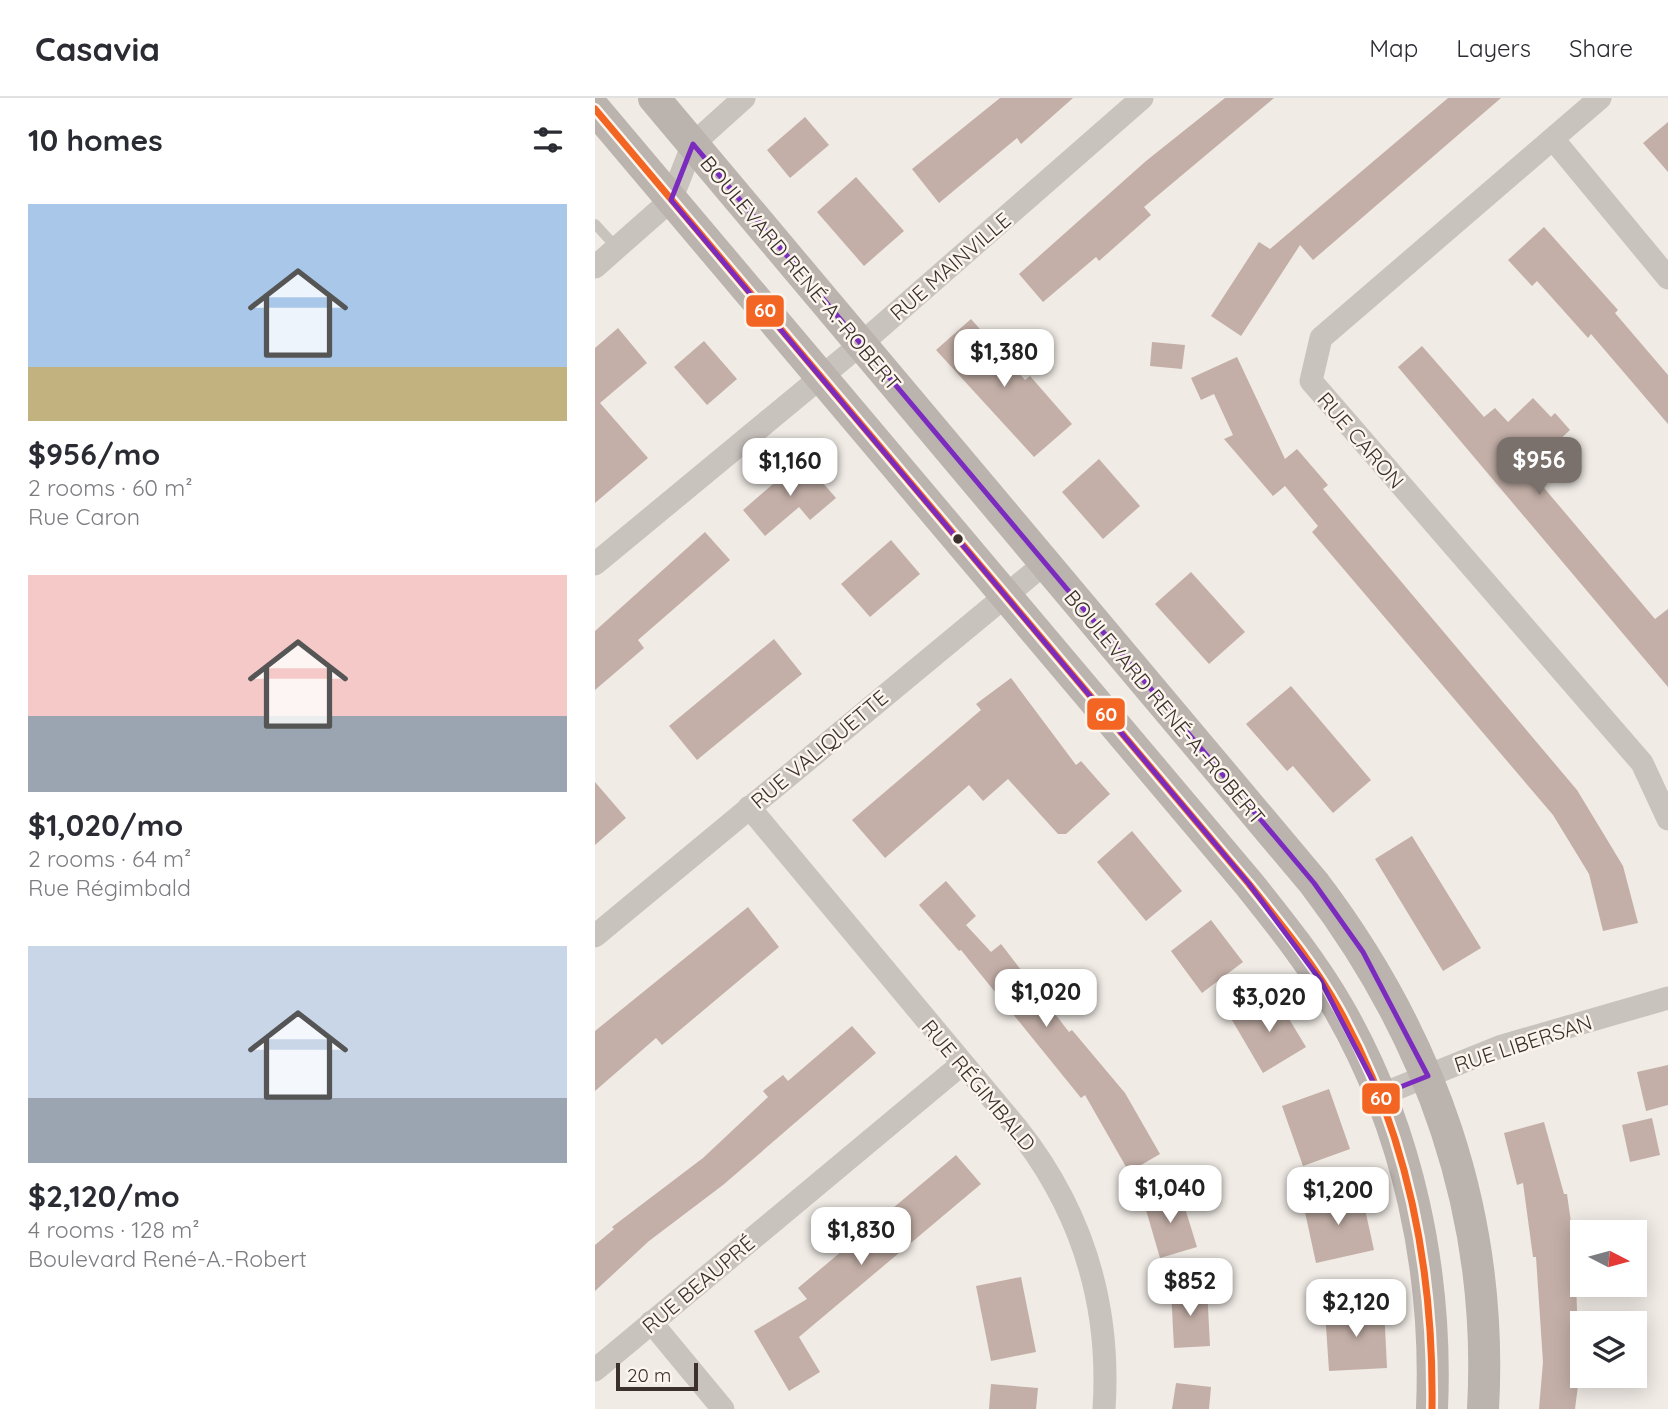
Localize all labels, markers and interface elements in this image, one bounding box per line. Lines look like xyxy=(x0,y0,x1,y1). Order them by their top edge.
text: Casavia xyxy=(35,28,160,69)
text: Map xyxy=(1369,33,1418,63)
text: Layers xyxy=(1456,33,1531,63)
text: Share xyxy=(1569,33,1633,63)
text: 10 homes xyxy=(28,121,163,159)
icon: filters xyxy=(529,121,567,159)
street label: BOULEVARD RENÉ-A.-ROBERT xyxy=(695,150,907,396)
street label: RUE MAINVILLE xyxy=(884,206,1016,326)
icon: home xyxy=(235,250,361,376)
line badge: 60 xyxy=(745,294,785,328)
text: 60 xyxy=(754,298,776,322)
pin: $1,380 xyxy=(947,330,1061,389)
text: $1,380 xyxy=(970,337,1038,366)
street label: RUE CARON xyxy=(1312,387,1410,493)
text: $956/mo xyxy=(28,435,160,473)
pin: $1,160 xyxy=(733,438,847,498)
pin: $956 xyxy=(1498,438,1580,497)
text: $956 xyxy=(1513,445,1565,474)
text: $1,160 xyxy=(758,446,822,475)
text: 2 rooms · 60 m² xyxy=(28,473,193,502)
text: Rue Caron xyxy=(28,502,140,531)
unlabelled marker xyxy=(951,532,965,546)
street label: BOULEVARD RENÉ-A.-ROBERT xyxy=(1059,584,1271,830)
icon: home xyxy=(235,621,361,747)
street label: RUE VALIQUETTE xyxy=(745,684,893,814)
line badge: 60 xyxy=(1086,697,1126,731)
text: 60 xyxy=(1095,702,1117,726)
text: $1,020/mo xyxy=(28,806,183,844)
text: 2 rooms · 64 m² xyxy=(28,844,191,873)
text: Rue Régimbald xyxy=(28,873,191,902)
pin: $1,020 xyxy=(989,970,1103,1029)
pin: $3,020 xyxy=(1212,974,1326,1034)
text: $1,020 xyxy=(1011,977,1081,1006)
text: $3,020 xyxy=(1232,982,1306,1011)
icon: home xyxy=(235,992,361,1118)
street label: RUE LIBERSAN xyxy=(1451,1008,1595,1078)
street label: RUE RÉGIMBALD xyxy=(917,1014,1041,1156)
line badge: 60 xyxy=(1361,1082,1401,1115)
text: 60 xyxy=(1370,1086,1392,1110)
pin: $1,040 xyxy=(1113,1166,1227,1225)
pin: $1,200 xyxy=(1281,1168,1395,1227)
text: $1,040 xyxy=(1135,1173,1205,1202)
text: $1,200 xyxy=(1303,1175,1373,1204)
text: $2,120/mo xyxy=(28,1177,180,1215)
pin: $1,830 xyxy=(804,1208,918,1267)
text: 4 rooms · 128 m² xyxy=(28,1215,200,1244)
text: $1,830 xyxy=(827,1215,895,1244)
north arrow xyxy=(1570,1220,1647,1297)
map controls xyxy=(1570,1220,1647,1388)
street label: RUE BEAUPRÉ xyxy=(636,1229,760,1339)
text: Boulevard René-A.-Robert xyxy=(28,1244,307,1273)
pin: $852 xyxy=(1149,1258,1231,1318)
text: $852 xyxy=(1164,1266,1216,1295)
pin: $2,120 xyxy=(1299,1280,1413,1339)
text: $2,120 xyxy=(1322,1287,1390,1316)
button: layers xyxy=(1570,1311,1647,1388)
scale bar xyxy=(616,1360,698,1392)
text: 20 m xyxy=(627,1363,671,1387)

